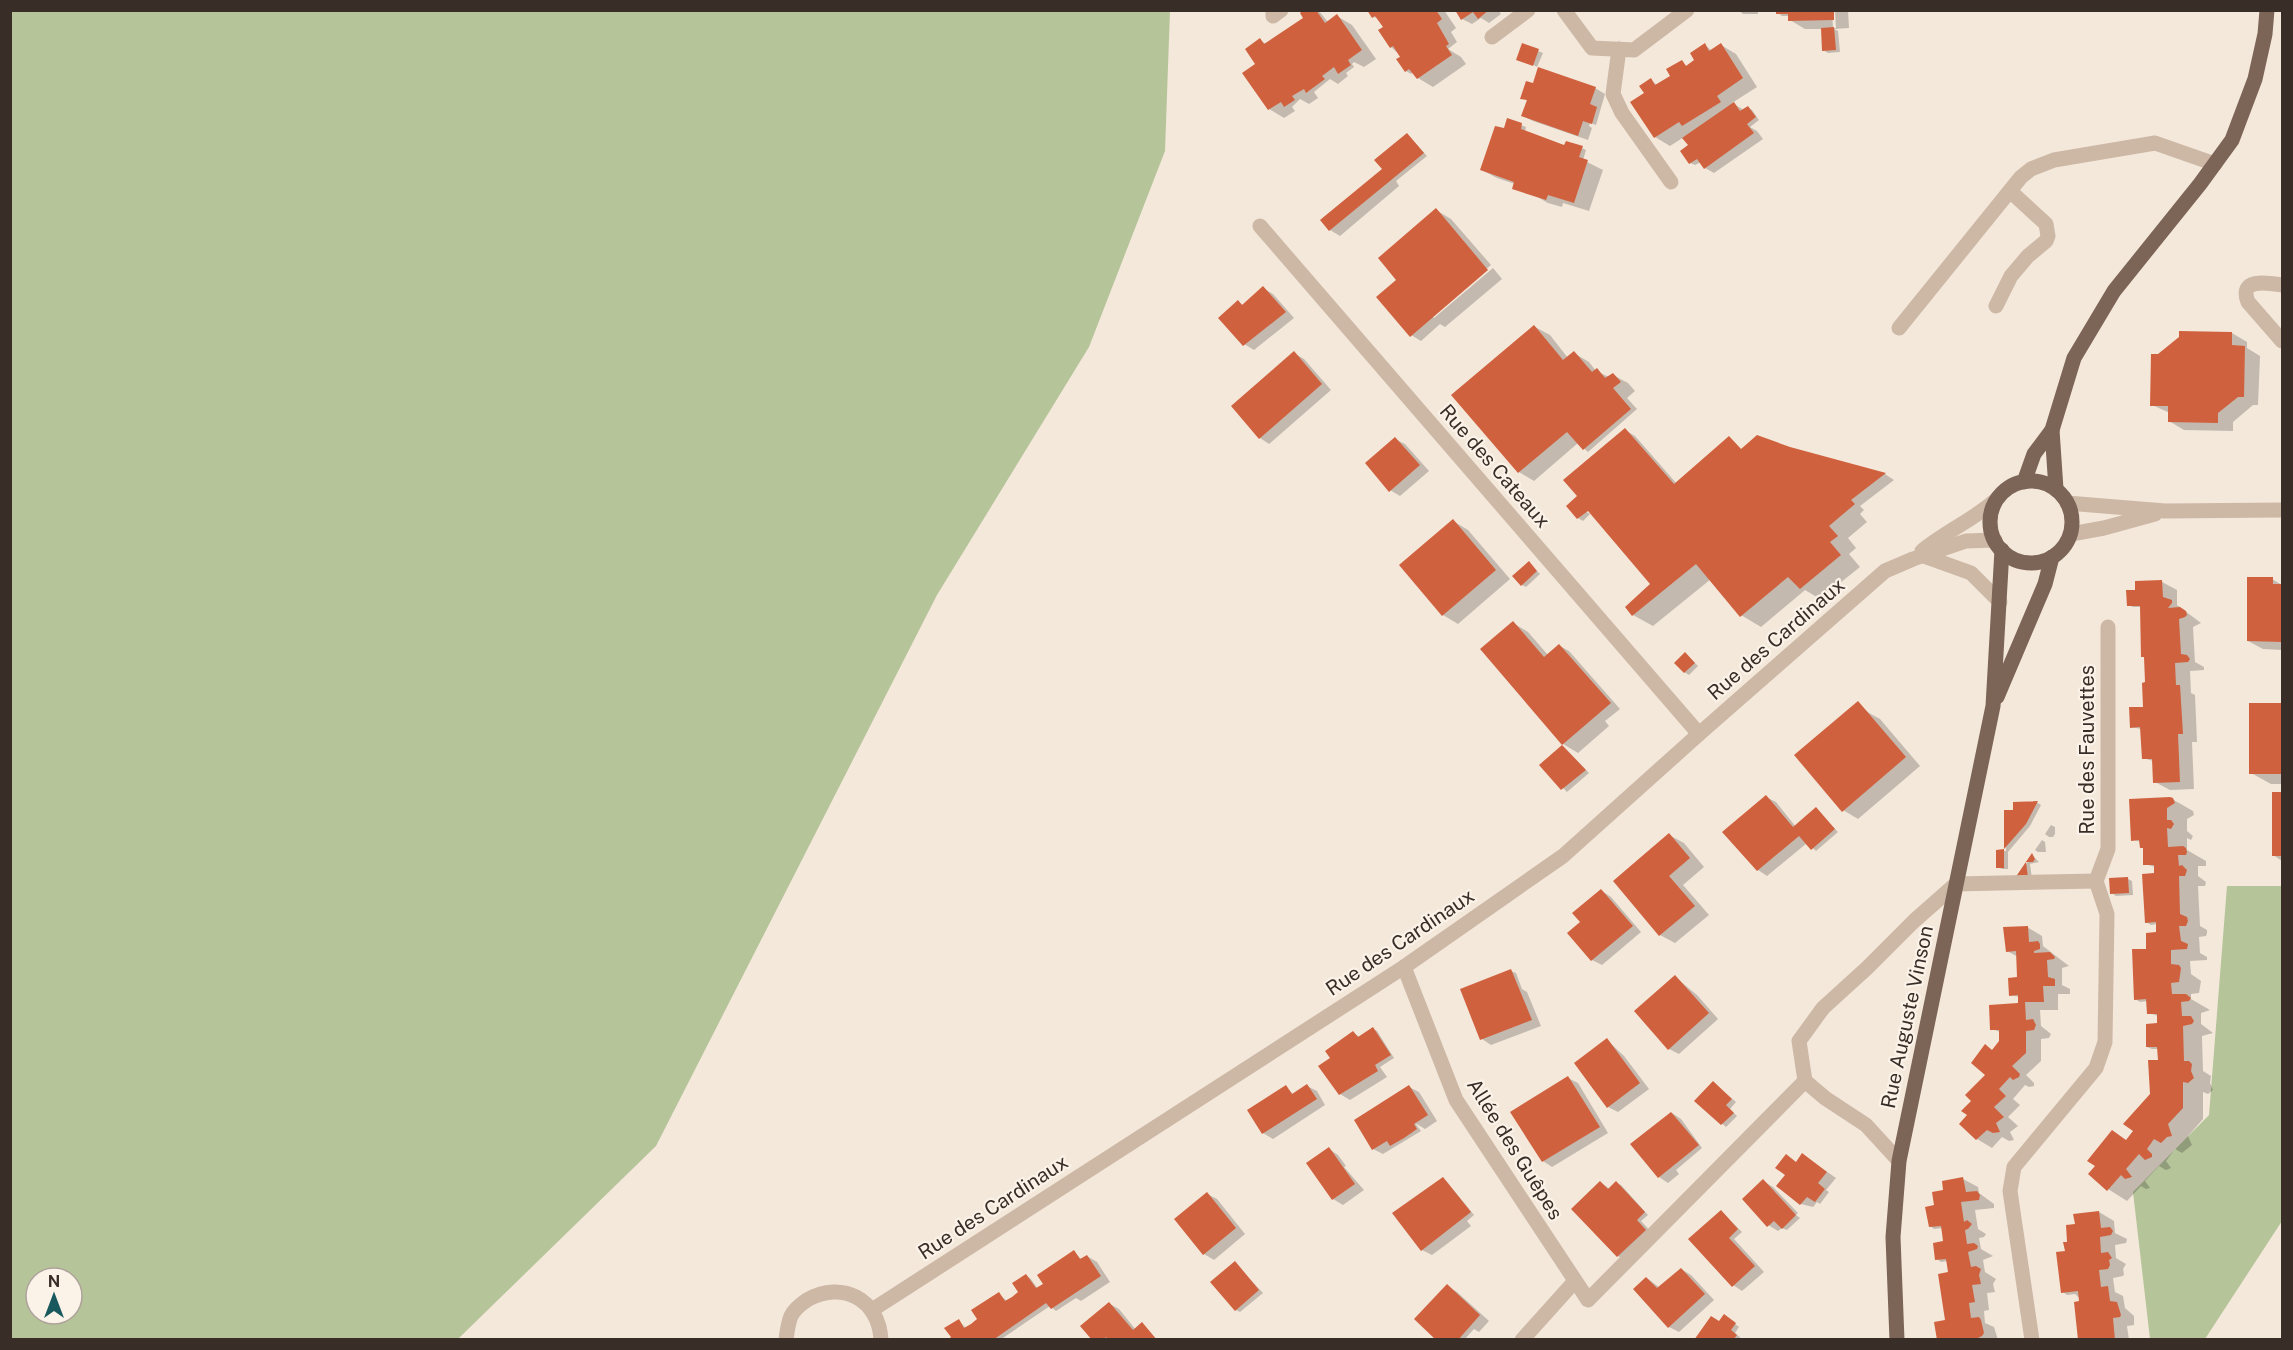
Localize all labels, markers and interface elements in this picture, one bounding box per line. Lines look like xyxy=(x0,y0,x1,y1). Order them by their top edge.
street label: Rue des Cateaux xyxy=(1435,399,1555,533)
street label: Rue des Cardinaux xyxy=(1703,573,1849,705)
street label: Rue des Fauvettes xyxy=(2075,665,2099,835)
street label: Rue des Cardinaux xyxy=(1321,883,1479,1001)
street label: Rue Auguste Vinson xyxy=(1876,923,1938,1111)
street label: Allée des Guêpes xyxy=(1462,1074,1568,1224)
street label: Rue des Cardinaux xyxy=(914,1150,1072,1264)
north arrow xyxy=(24,1266,84,1326)
text: N xyxy=(48,1272,60,1291)

